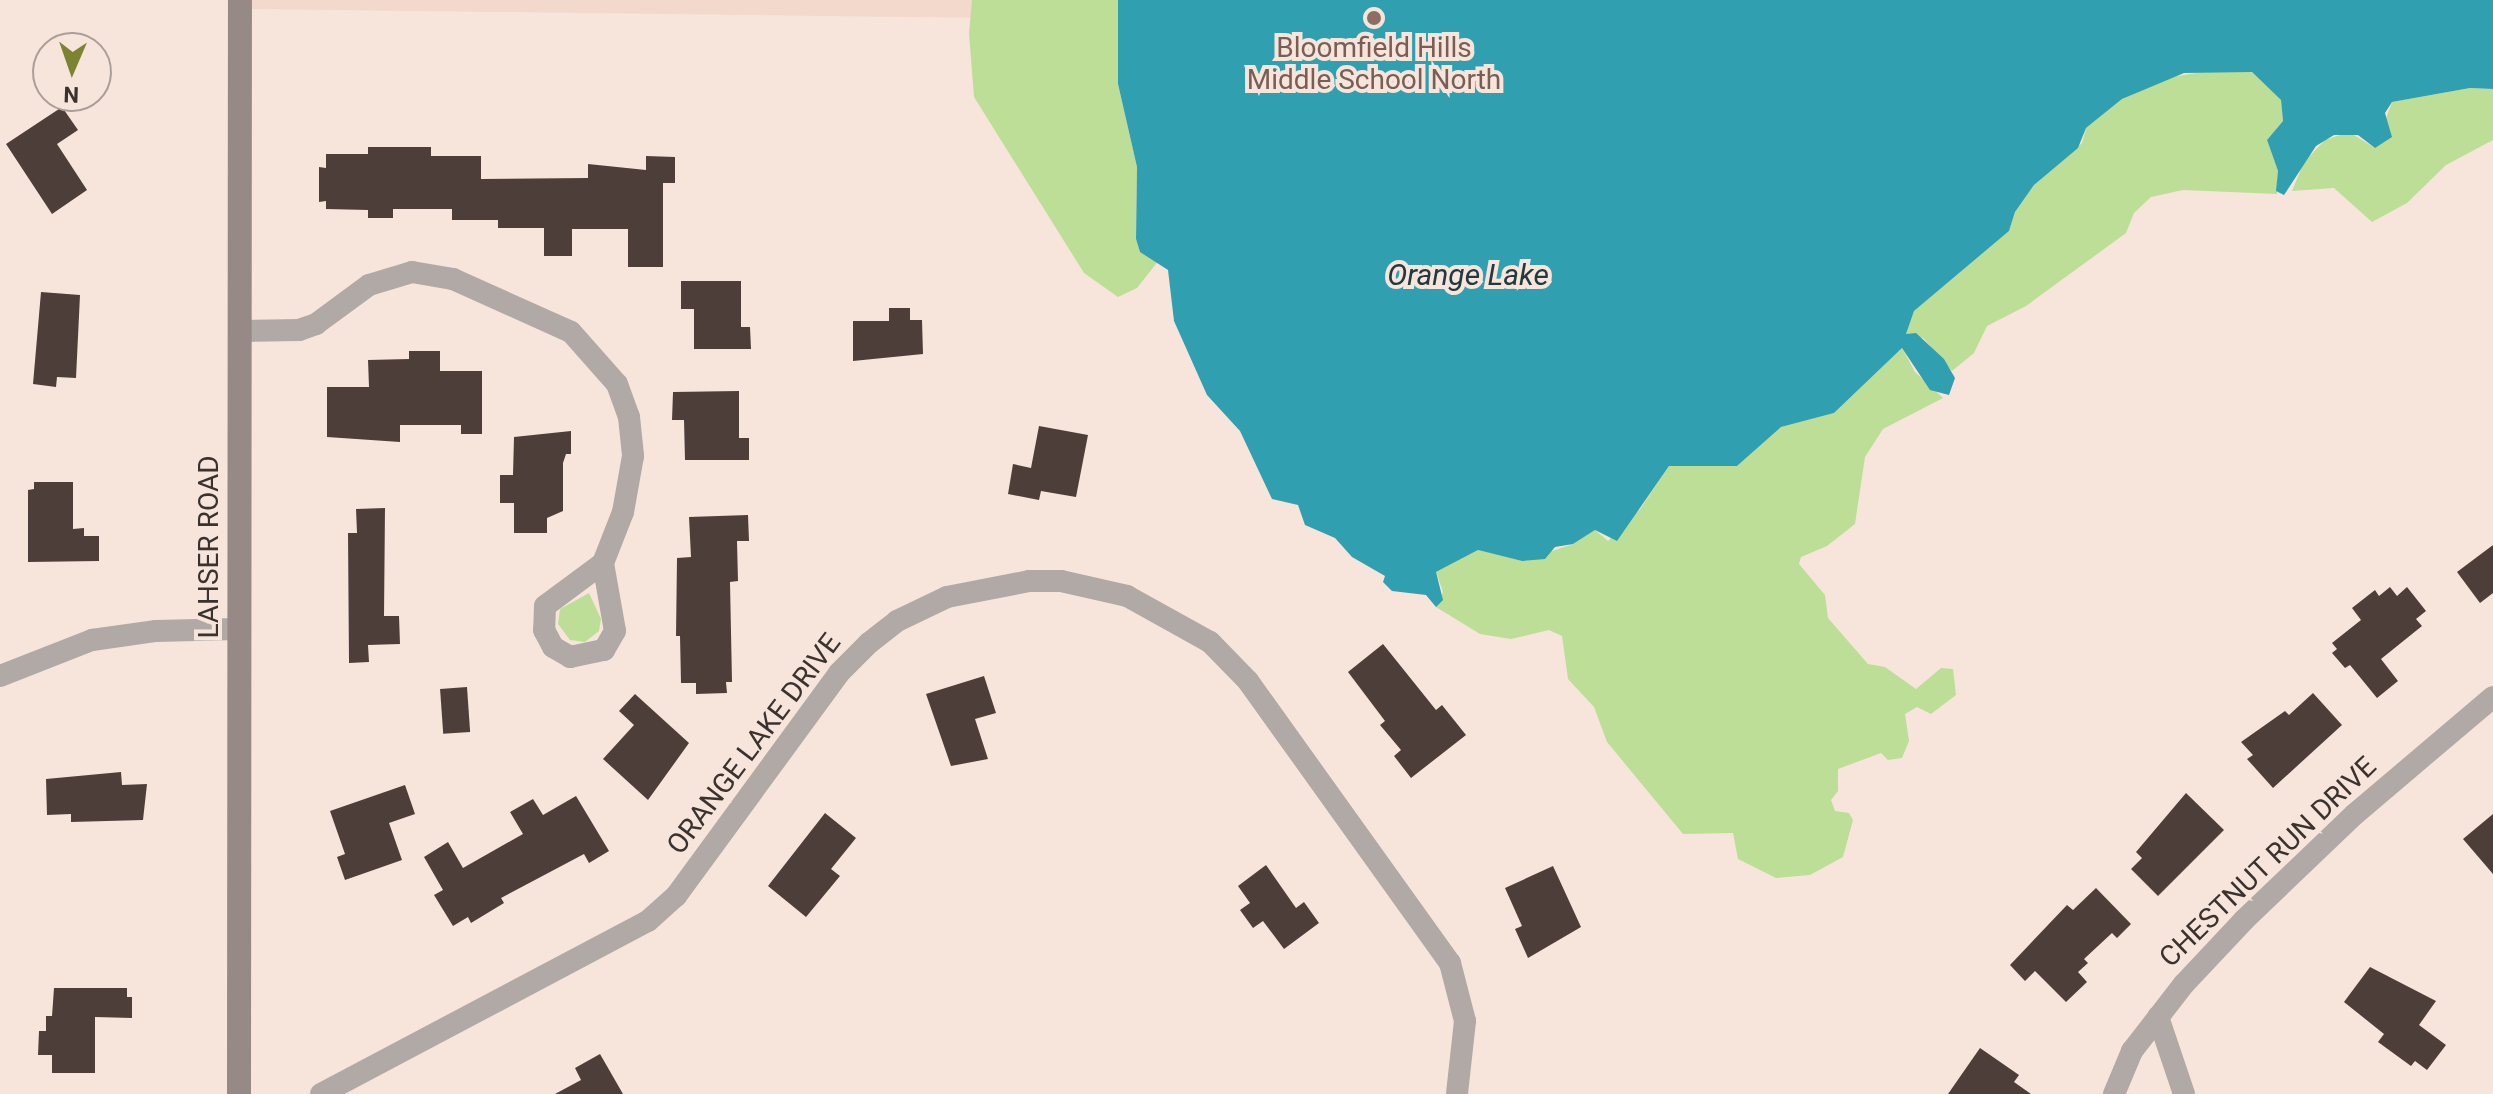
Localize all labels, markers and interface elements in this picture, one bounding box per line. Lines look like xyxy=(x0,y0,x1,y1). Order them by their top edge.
marker: Bloomfield Hills Middle School North xyxy=(1365,9,1383,27)
place label: Bloomfield Hills Middle School North xyxy=(1247,31,1501,97)
north arrow xyxy=(32,32,112,112)
text: N xyxy=(63,82,79,107)
water label: Orange Lake xyxy=(1387,257,1549,293)
street label: LAHSER ROAD xyxy=(192,455,226,639)
street label: ORANGE LAKE DRIVE xyxy=(660,627,848,861)
street label: CHESTNUT RUN DRIVE xyxy=(2153,750,2383,974)

